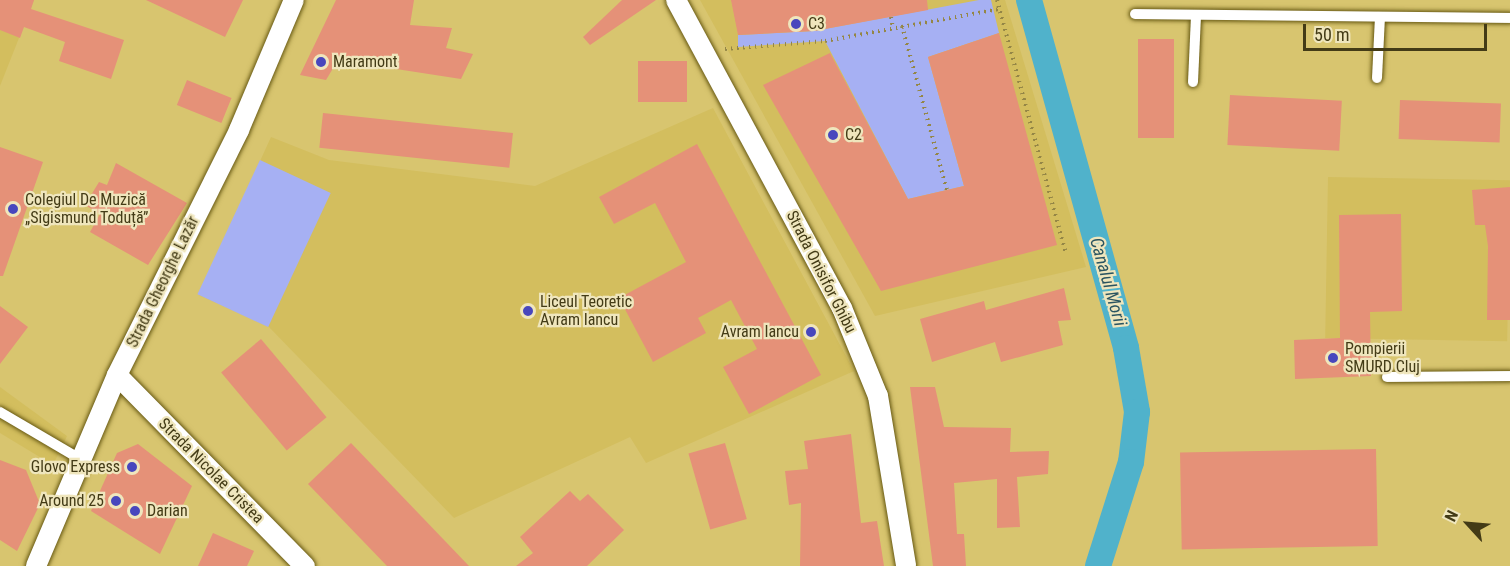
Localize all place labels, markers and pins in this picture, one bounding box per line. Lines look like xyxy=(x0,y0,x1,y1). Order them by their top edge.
place label: C3 xyxy=(808,14,825,34)
marker: C3 xyxy=(789,17,803,31)
place label: Maramont xyxy=(333,52,398,72)
marker: Maramont xyxy=(314,55,328,69)
place label: C2 xyxy=(845,125,862,145)
marker: C2 xyxy=(826,128,840,142)
place label: Colegiul De Muzică „Sigismund Toduță” xyxy=(25,190,149,228)
marker: Colegiul De Muzică „Sigismund Toduță” xyxy=(6,202,20,216)
place label: Liceul Teoretic Avram Iancu xyxy=(540,292,632,330)
marker: Liceul Teoretic Avram Iancu xyxy=(521,304,535,318)
place label: Avram Iancu xyxy=(721,322,799,342)
marker: Avram Iancu xyxy=(804,325,818,339)
place label: Pompierii SMURD Cluj xyxy=(1345,339,1420,377)
marker: Pompierii SMURD Cluj xyxy=(1326,351,1340,365)
place label: Glovo Express xyxy=(31,457,120,477)
marker: Glovo Express xyxy=(125,460,139,474)
place label: Around 25 xyxy=(39,491,104,511)
marker: Around 25 xyxy=(109,494,123,508)
place label: Darian xyxy=(147,501,188,521)
marker: Darian xyxy=(128,504,142,518)

